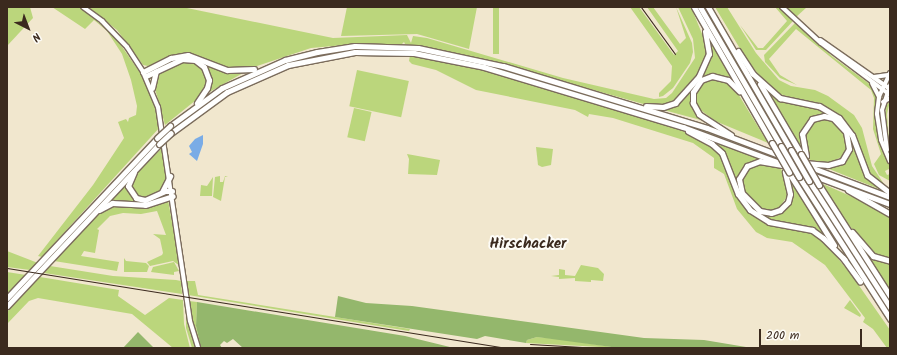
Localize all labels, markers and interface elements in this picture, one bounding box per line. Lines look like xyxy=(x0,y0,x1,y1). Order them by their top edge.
north arrow xyxy=(8,8,48,48)
text: N xyxy=(27,28,45,46)
district label: Hirschacker xyxy=(489,236,567,254)
scale bar xyxy=(761,321,864,347)
text: 200 m xyxy=(766,326,799,345)

